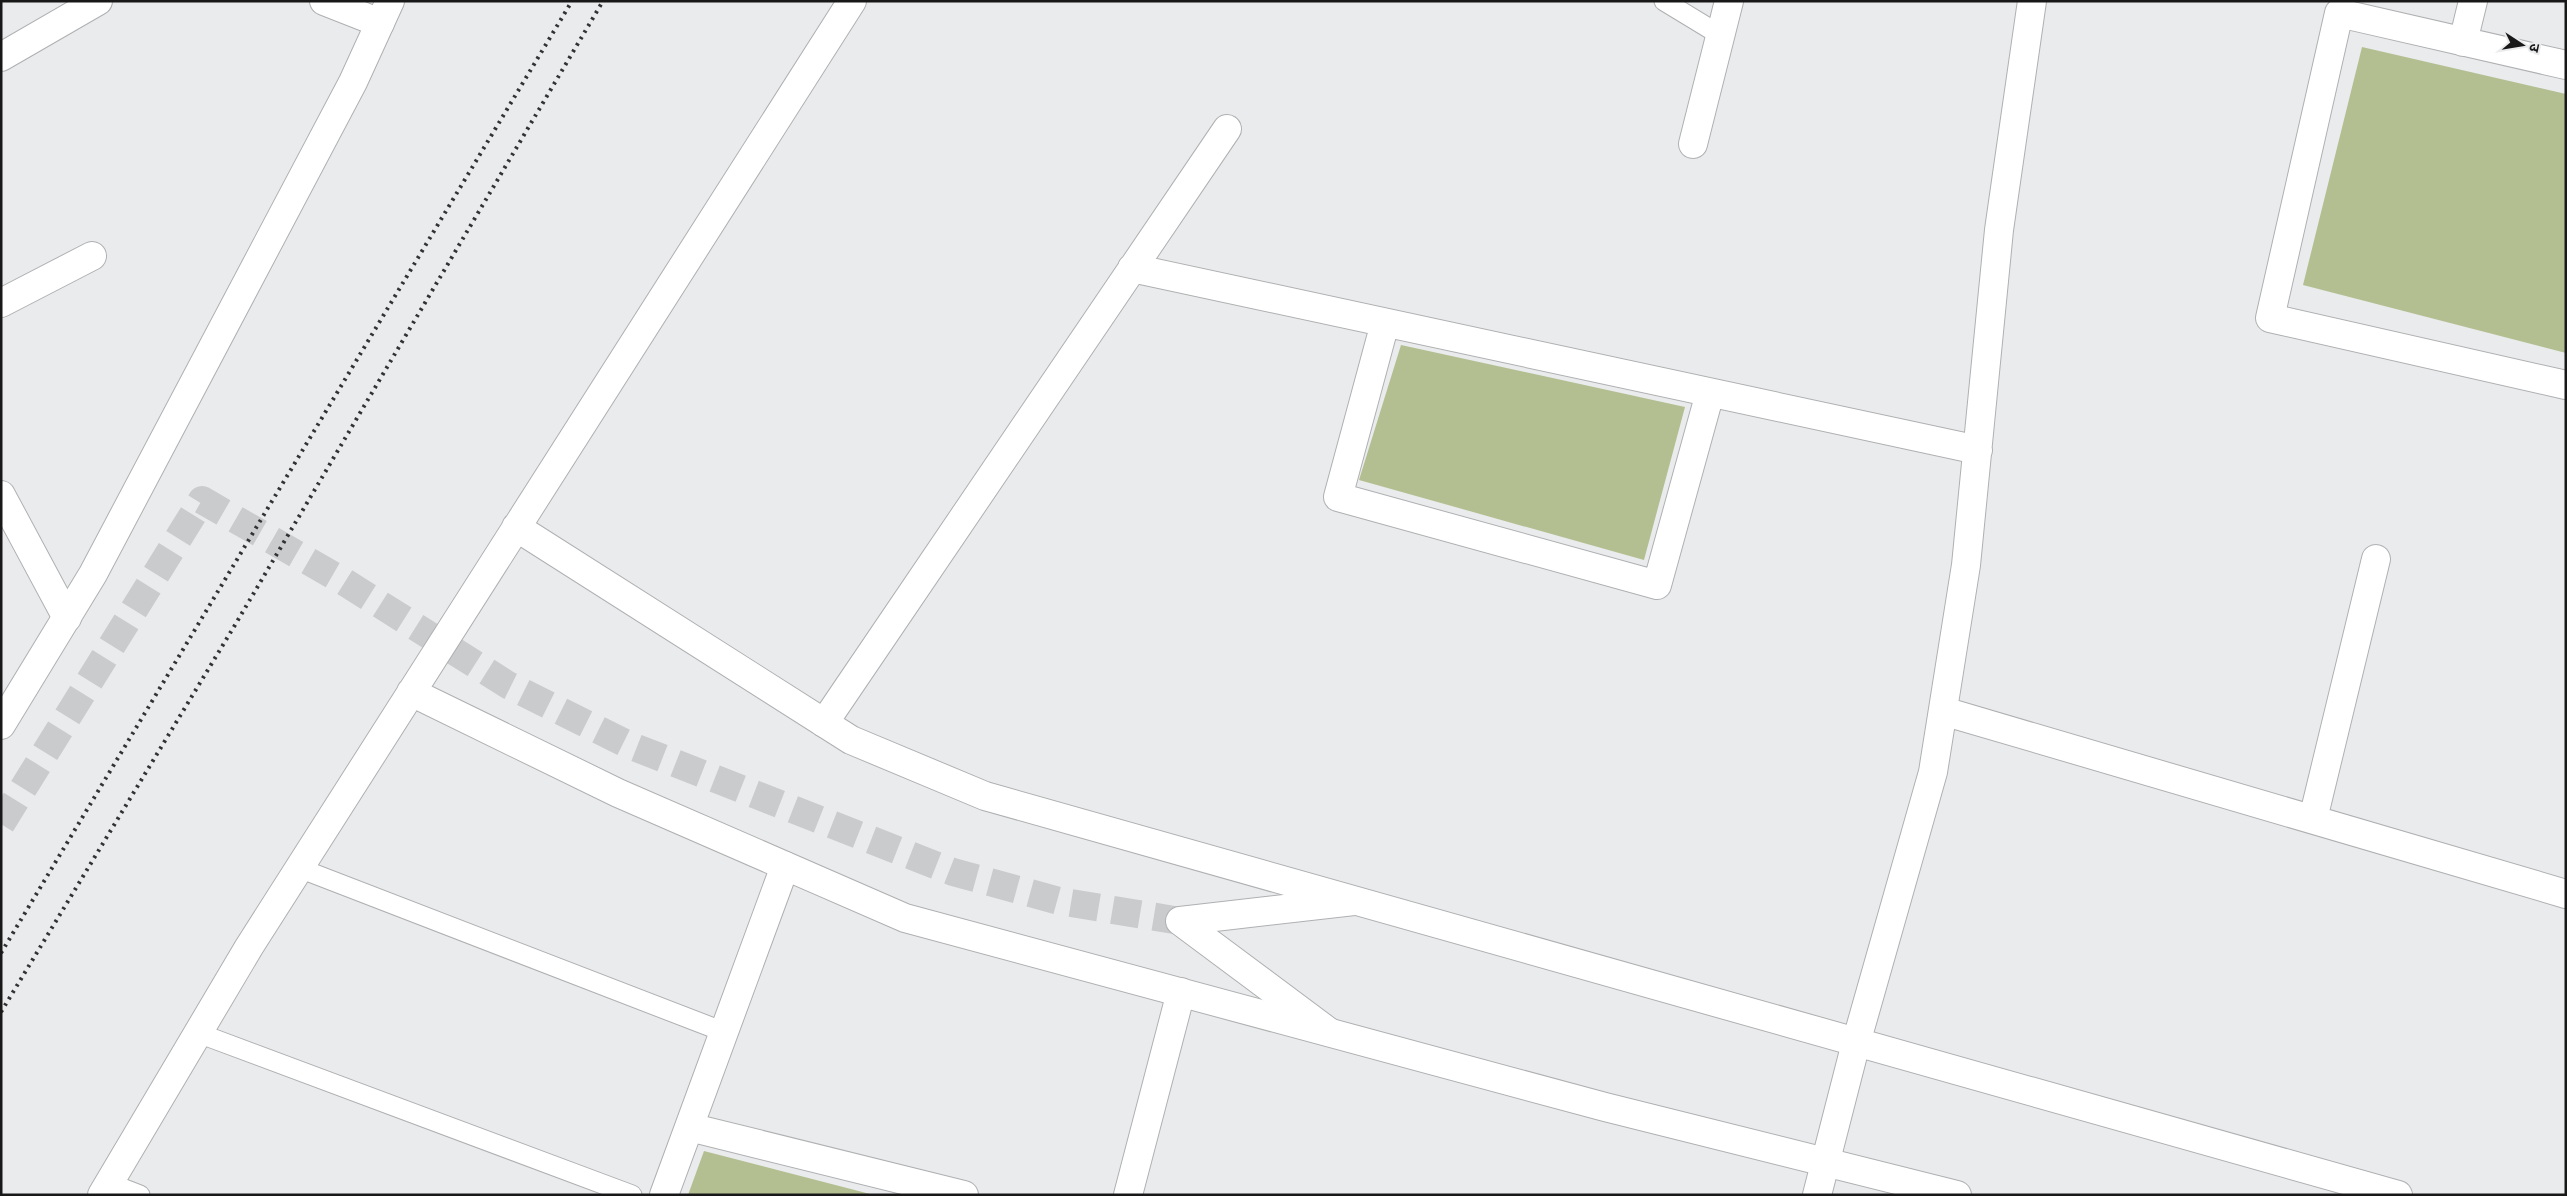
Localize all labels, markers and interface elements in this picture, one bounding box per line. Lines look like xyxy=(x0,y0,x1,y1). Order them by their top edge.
north arrow xyxy=(2497,20,2547,70)
text: उ xyxy=(2525,42,2546,55)

